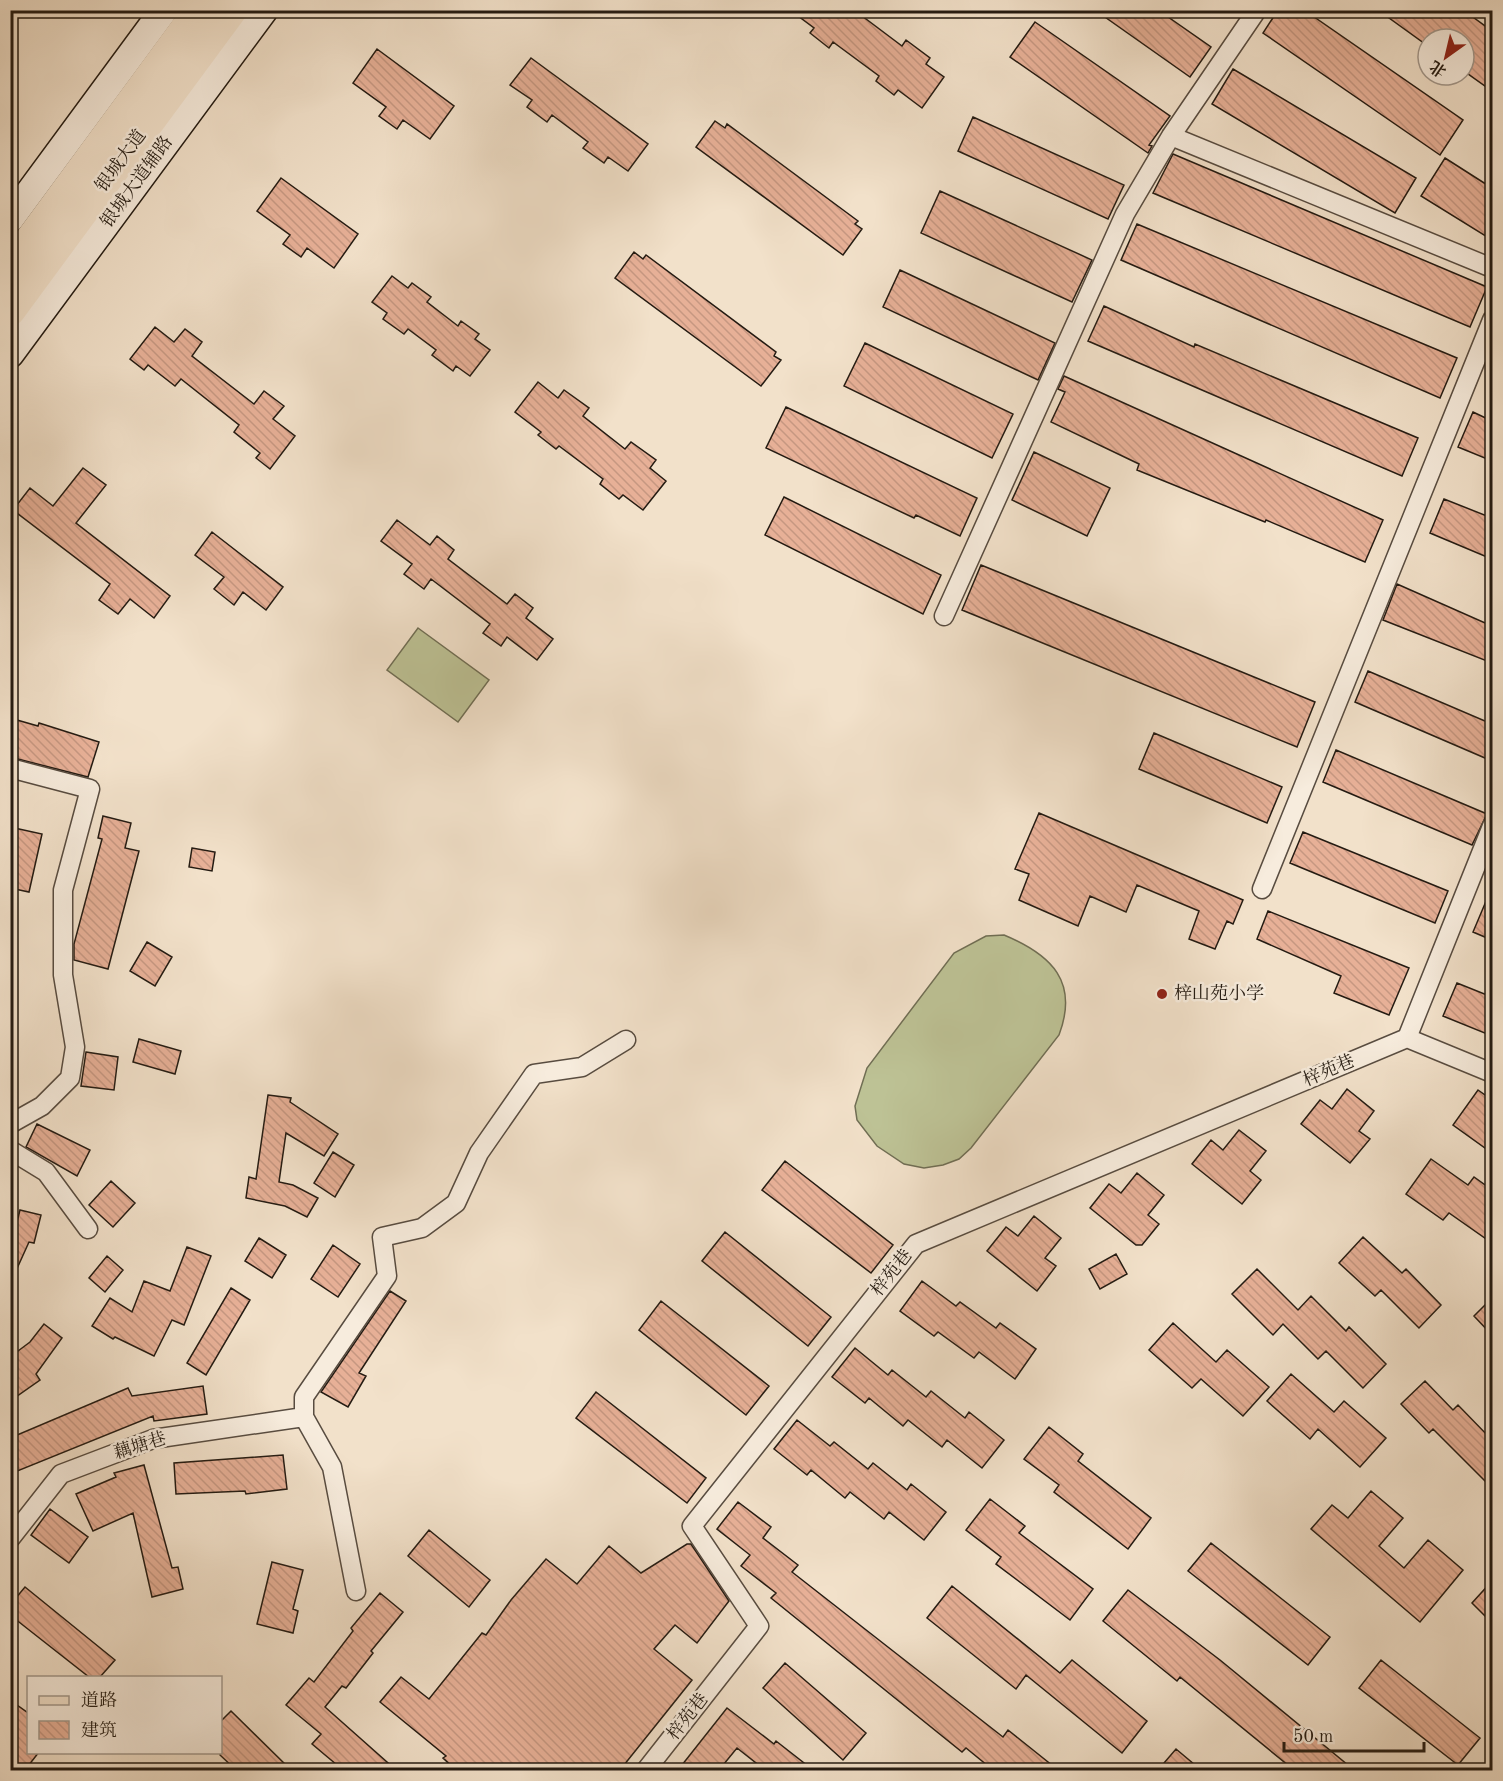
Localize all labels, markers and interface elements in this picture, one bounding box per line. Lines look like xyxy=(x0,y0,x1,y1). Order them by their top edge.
north arrow xyxy=(1416,27,1476,87)
text: 北 xyxy=(1426,57,1450,81)
street label: 银城大道 xyxy=(91,125,149,195)
street label: 银城大道辅路 xyxy=(96,132,176,231)
place label: 梓山苑小学 xyxy=(1174,983,1264,1003)
marker: 梓山苑小学 xyxy=(1155,987,1169,1001)
street label: 梓苑巷 xyxy=(1300,1050,1357,1090)
street label: 梓苑巷 xyxy=(867,1245,916,1300)
street label: 藕塘巷 xyxy=(111,1428,168,1463)
legend xyxy=(27,1676,222,1754)
street label: 梓苑巷 xyxy=(663,1689,712,1744)
text: 道路 xyxy=(81,1690,117,1710)
scale bar xyxy=(1284,1715,1424,1753)
text: 建筑 xyxy=(81,1720,117,1740)
text: 50 m xyxy=(1293,1728,1333,1746)

